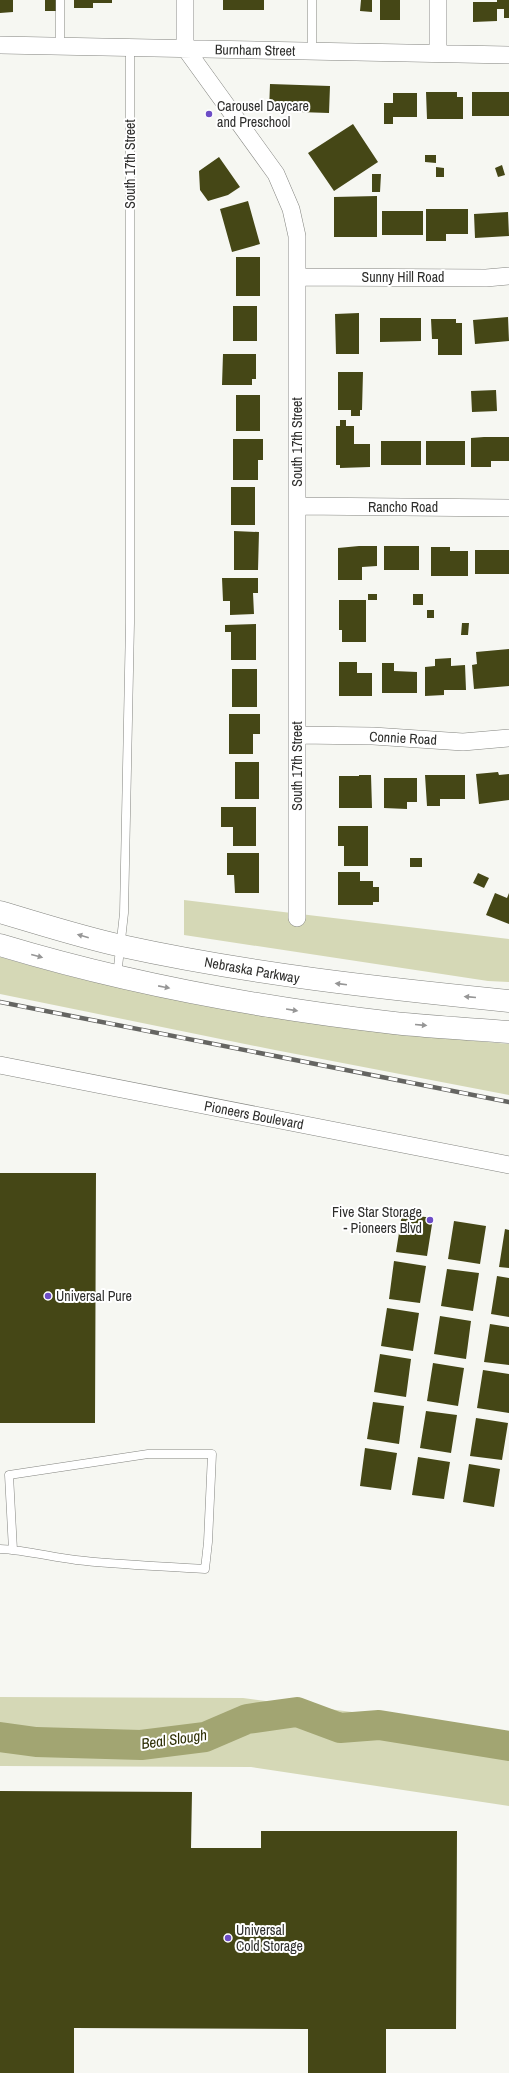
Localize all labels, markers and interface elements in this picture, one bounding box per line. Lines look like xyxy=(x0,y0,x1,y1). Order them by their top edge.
street label: Burnham Street xyxy=(215,40,295,60)
place label: Carousel Daycare and Preschool xyxy=(217,97,309,131)
marker: Carousel Daycare and Preschool xyxy=(204,109,214,119)
street label: South 17th Street xyxy=(121,119,139,209)
street label: Sunny Hill Road xyxy=(362,268,444,286)
street label: South 17th Street xyxy=(288,397,306,487)
street label: Rancho Road xyxy=(368,498,438,516)
street label: South 17th Street xyxy=(288,721,306,811)
street label: Connie Road xyxy=(369,727,437,749)
one-way arrow xyxy=(77,933,89,939)
one-way arrow xyxy=(32,953,44,959)
street label: Nebraska Parkway xyxy=(203,953,301,987)
one-way arrow xyxy=(335,981,347,987)
one-way arrow xyxy=(158,984,170,990)
one-way arrow xyxy=(464,994,476,1001)
one-way arrow xyxy=(286,1007,298,1013)
one-way arrow xyxy=(415,1022,427,1029)
street label: Pioneers Boulevard xyxy=(203,1097,305,1133)
place label: Five Star Storage - Pioneers Blvd xyxy=(332,1203,422,1237)
marker: Five Star Storage - Pioneers Blvd xyxy=(425,1215,435,1225)
place label: Universal Pure xyxy=(56,1287,132,1305)
marker: Universal Pure xyxy=(43,1291,53,1301)
water label: Beal Slough xyxy=(140,1724,208,1754)
place label: Universal Cold Storage xyxy=(236,1921,303,1955)
marker: Universal Cold Storage xyxy=(223,1933,233,1943)

